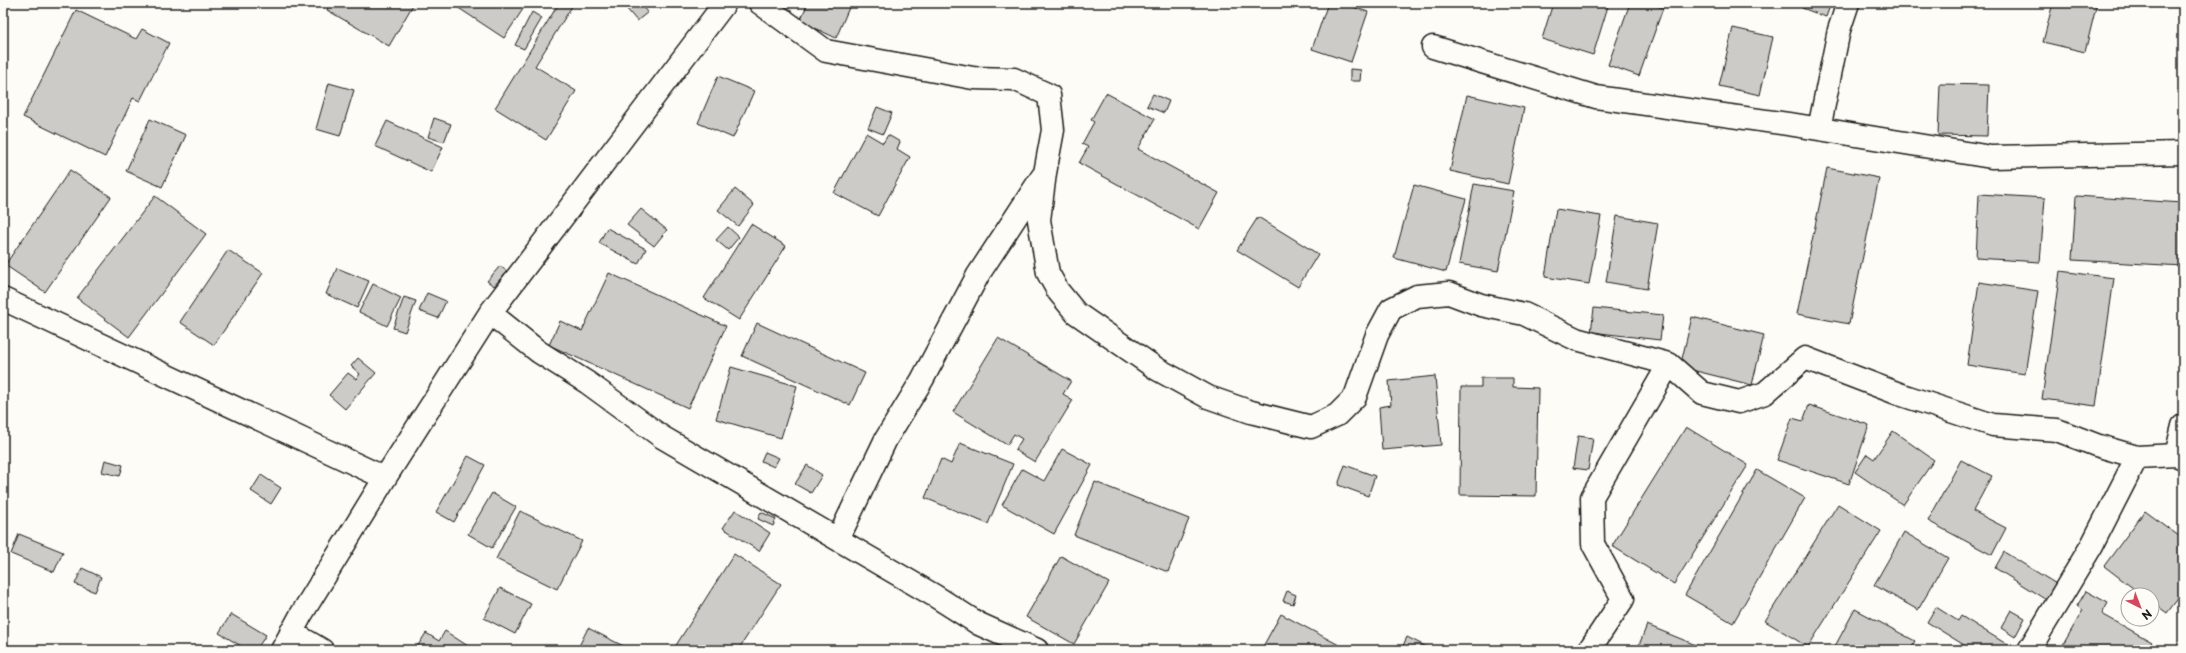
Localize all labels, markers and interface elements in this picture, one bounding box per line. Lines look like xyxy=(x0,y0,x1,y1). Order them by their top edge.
north arrow xyxy=(2120,587,2160,627)
text: N xyxy=(2138,606,2156,624)

